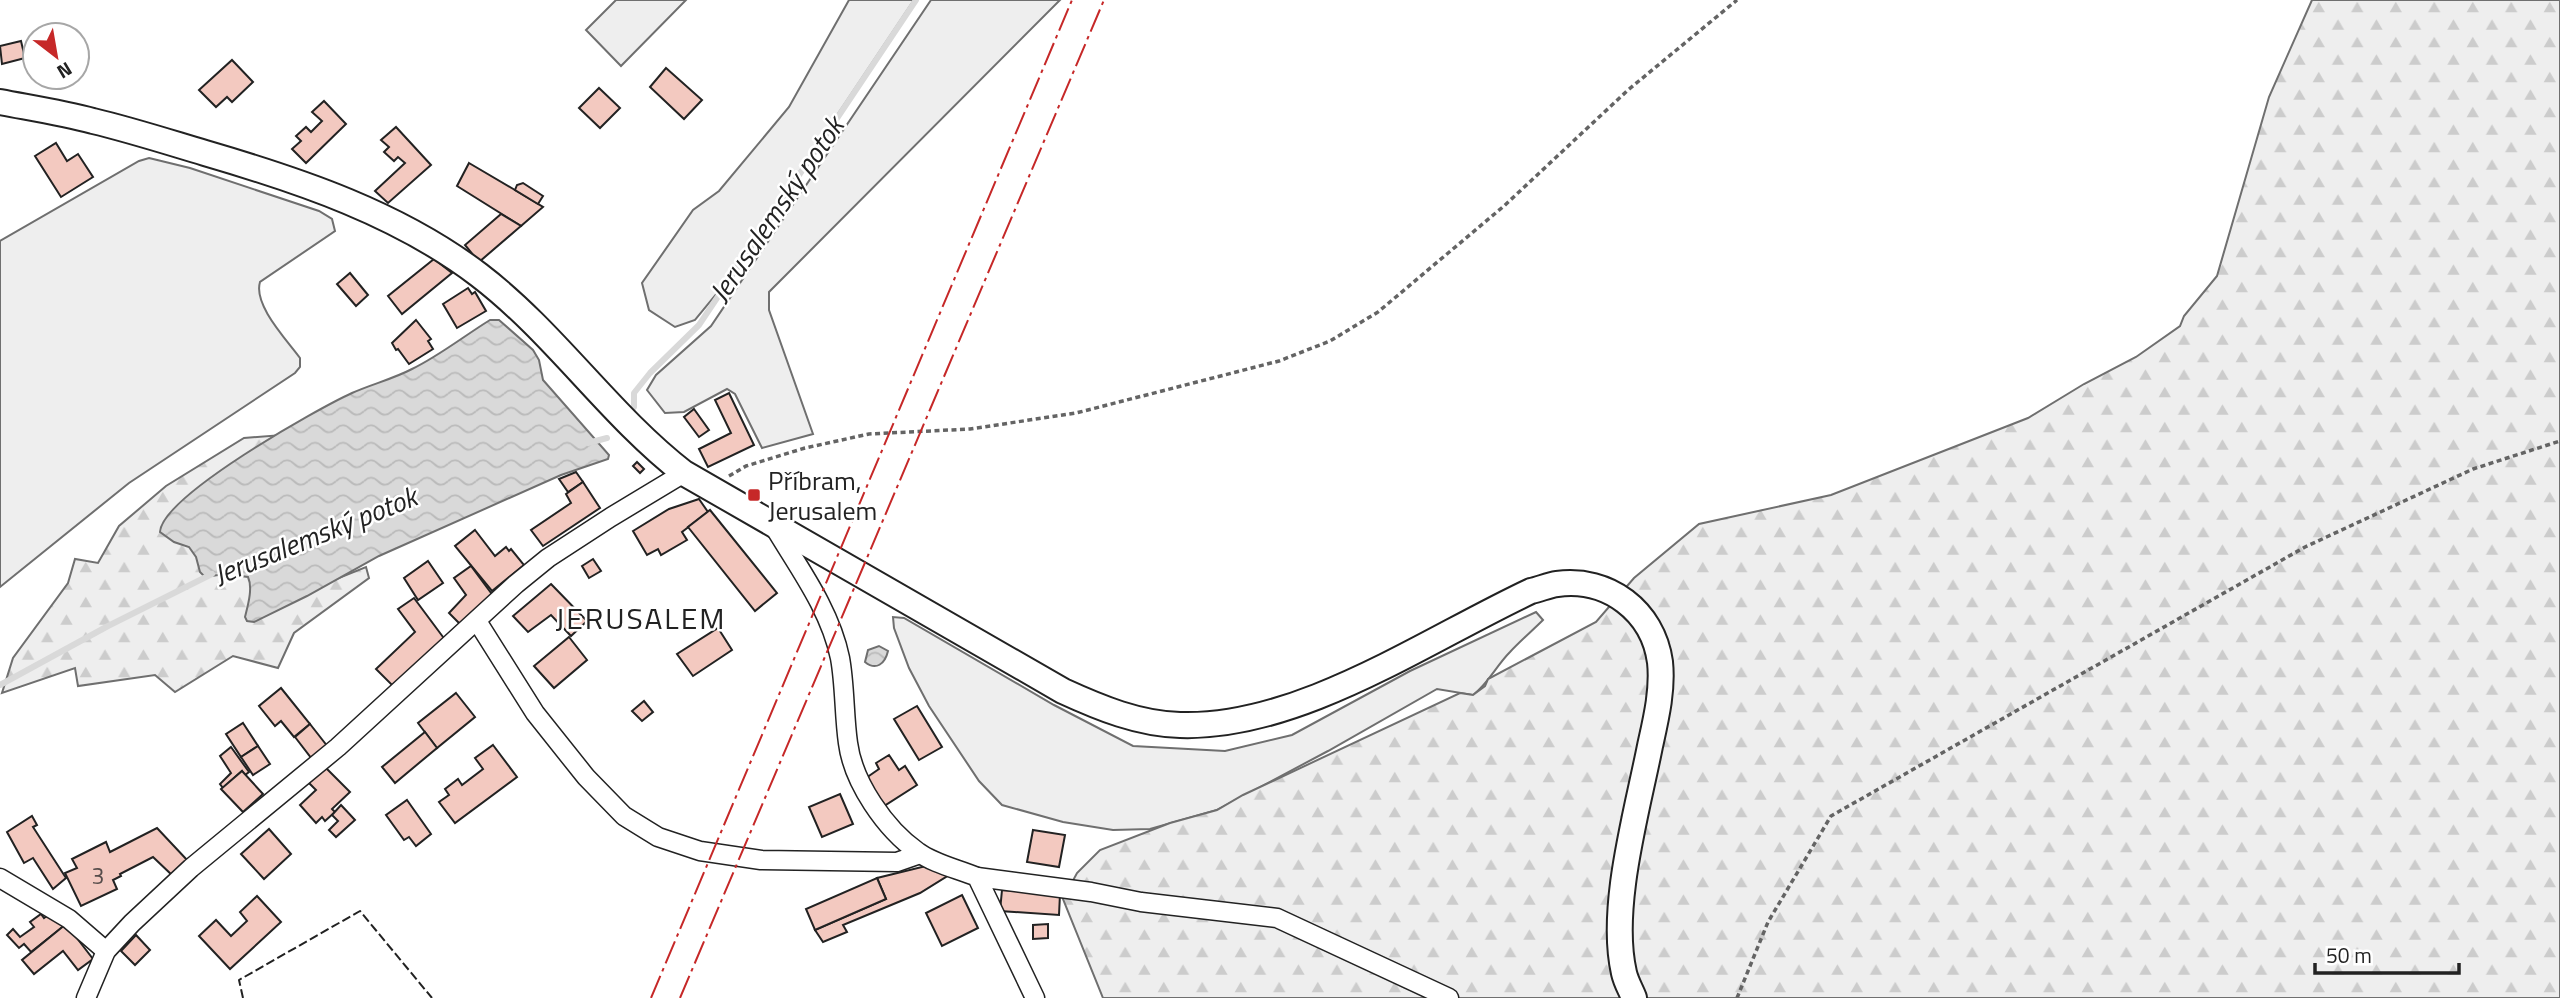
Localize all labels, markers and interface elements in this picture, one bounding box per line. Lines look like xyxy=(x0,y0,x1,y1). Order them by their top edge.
north arrow xyxy=(21,21,91,91)
text: N xyxy=(52,55,78,87)
water label: Jerusalemský potok xyxy=(698,105,856,311)
place label: Příbram, Jerusalem xyxy=(768,461,877,530)
water label: Jerusalemský potok xyxy=(207,473,426,595)
marker: Příbram, Jerusalem xyxy=(746,487,762,503)
district label: JERUSALEM xyxy=(555,595,727,641)
house number: 3 xyxy=(92,858,104,893)
scale bar xyxy=(2315,932,2458,976)
text: 50 m xyxy=(2326,939,2372,971)

